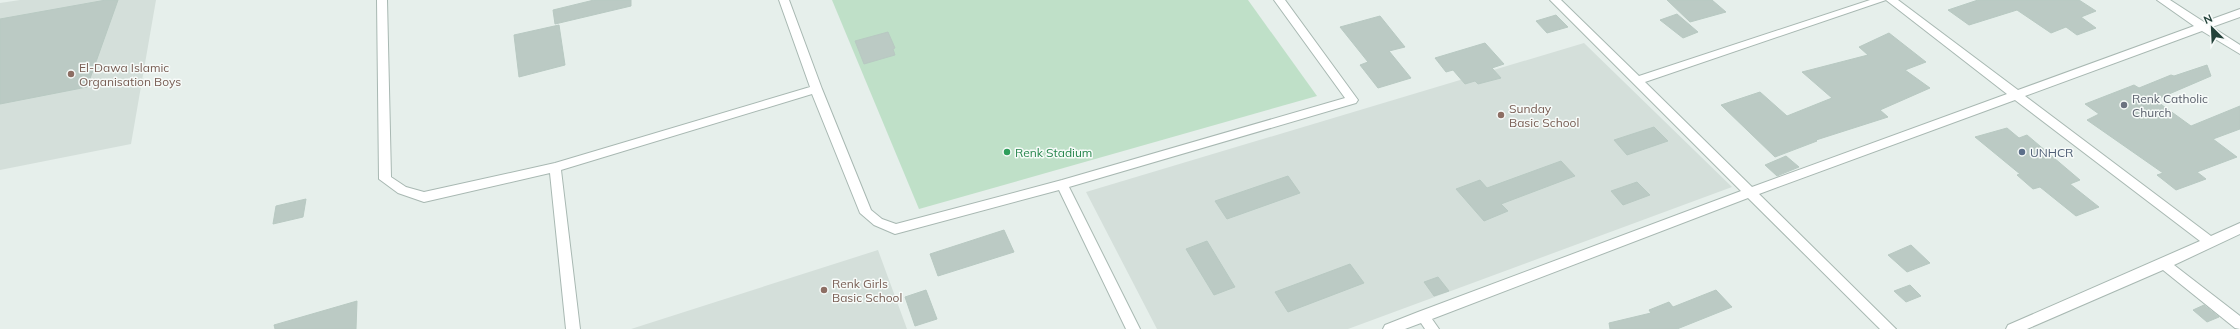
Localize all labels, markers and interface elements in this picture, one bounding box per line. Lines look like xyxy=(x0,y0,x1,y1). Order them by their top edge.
north arrow xyxy=(2192,8,2232,48)
text: N xyxy=(2201,11,2215,27)
place label: El-Dawa Islamic Organisation Boys xyxy=(79,60,181,89)
marker: El-Dawa Islamic Organisation Boys xyxy=(66,69,76,79)
place label: Renk Catholic Church xyxy=(2132,91,2208,120)
marker: Renk Catholic Church xyxy=(2119,100,2129,110)
place label: Sunday Basic School xyxy=(1509,101,1579,130)
marker: Sunday Basic School xyxy=(1496,110,1506,120)
place label: Renk Stadium xyxy=(1015,145,1092,160)
place label: UNHCR xyxy=(2030,145,2073,160)
marker: Renk Stadium xyxy=(1002,147,1012,157)
marker: UNHCR xyxy=(2017,147,2027,157)
place label: Renk Girls Basic School xyxy=(832,276,902,305)
marker: Renk Girls Basic School xyxy=(819,285,829,295)

